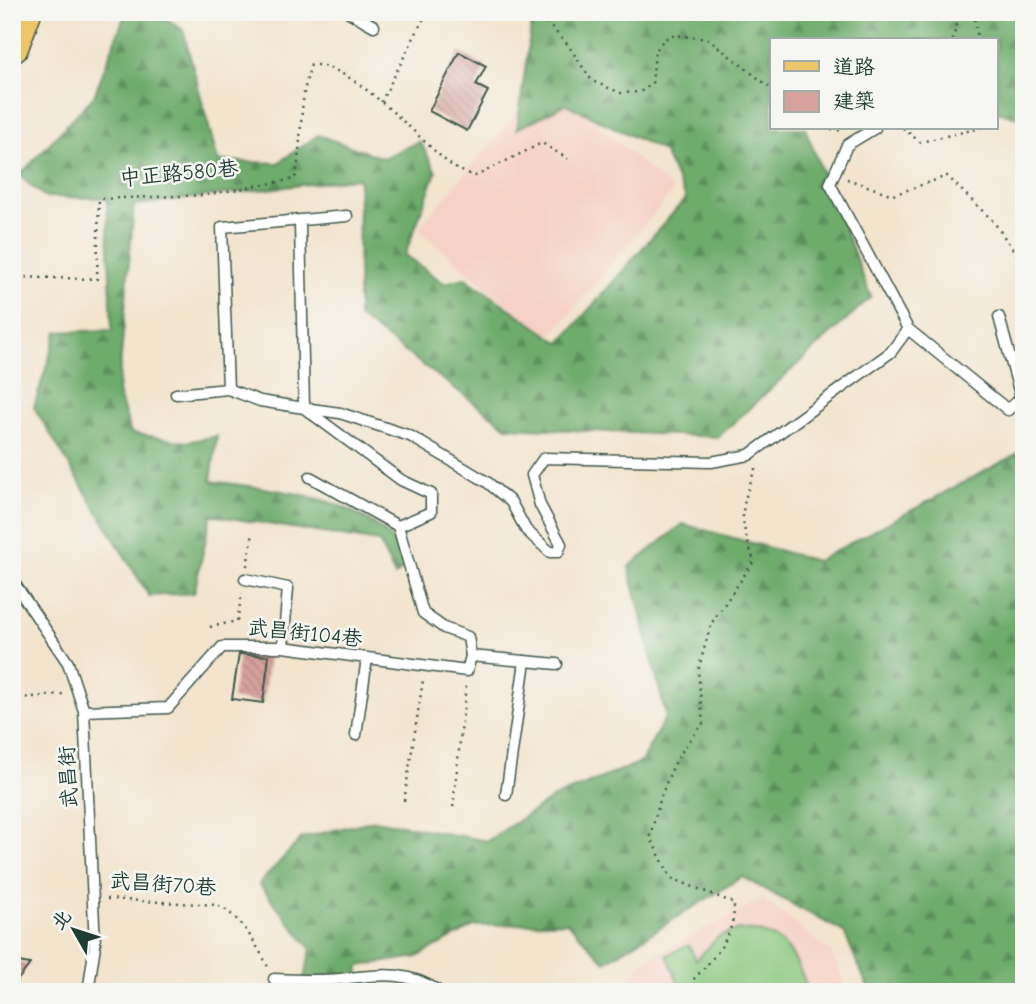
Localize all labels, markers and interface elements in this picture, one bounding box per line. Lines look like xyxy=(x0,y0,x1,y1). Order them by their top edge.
legend xyxy=(770,38,998,130)
text: 道路 xyxy=(833,55,875,79)
text: 建築 xyxy=(833,89,875,113)
street label: 中正路580巷 xyxy=(119,156,239,190)
street label: 武昌街104巷 xyxy=(246,615,364,651)
street label: 武昌街 xyxy=(54,745,82,809)
street label: 武昌街70巷 xyxy=(109,868,217,900)
north arrow xyxy=(38,895,108,965)
text: 北 xyxy=(47,906,76,934)

